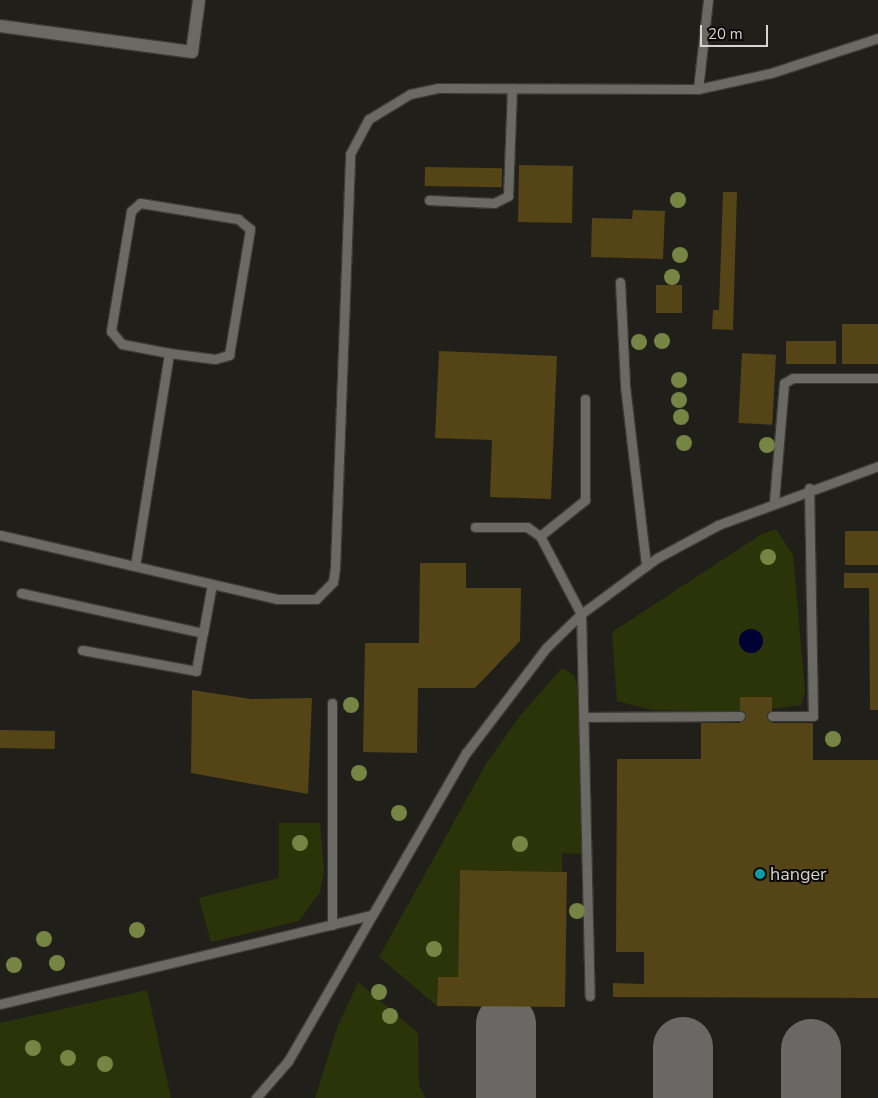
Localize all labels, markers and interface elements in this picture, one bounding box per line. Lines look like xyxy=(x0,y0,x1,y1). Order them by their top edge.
scale bar xyxy=(703,15,770,47)
text: 20 m xyxy=(708,24,743,44)
place label: hanger xyxy=(770,863,827,885)
marker: hanger xyxy=(754,868,766,880)

